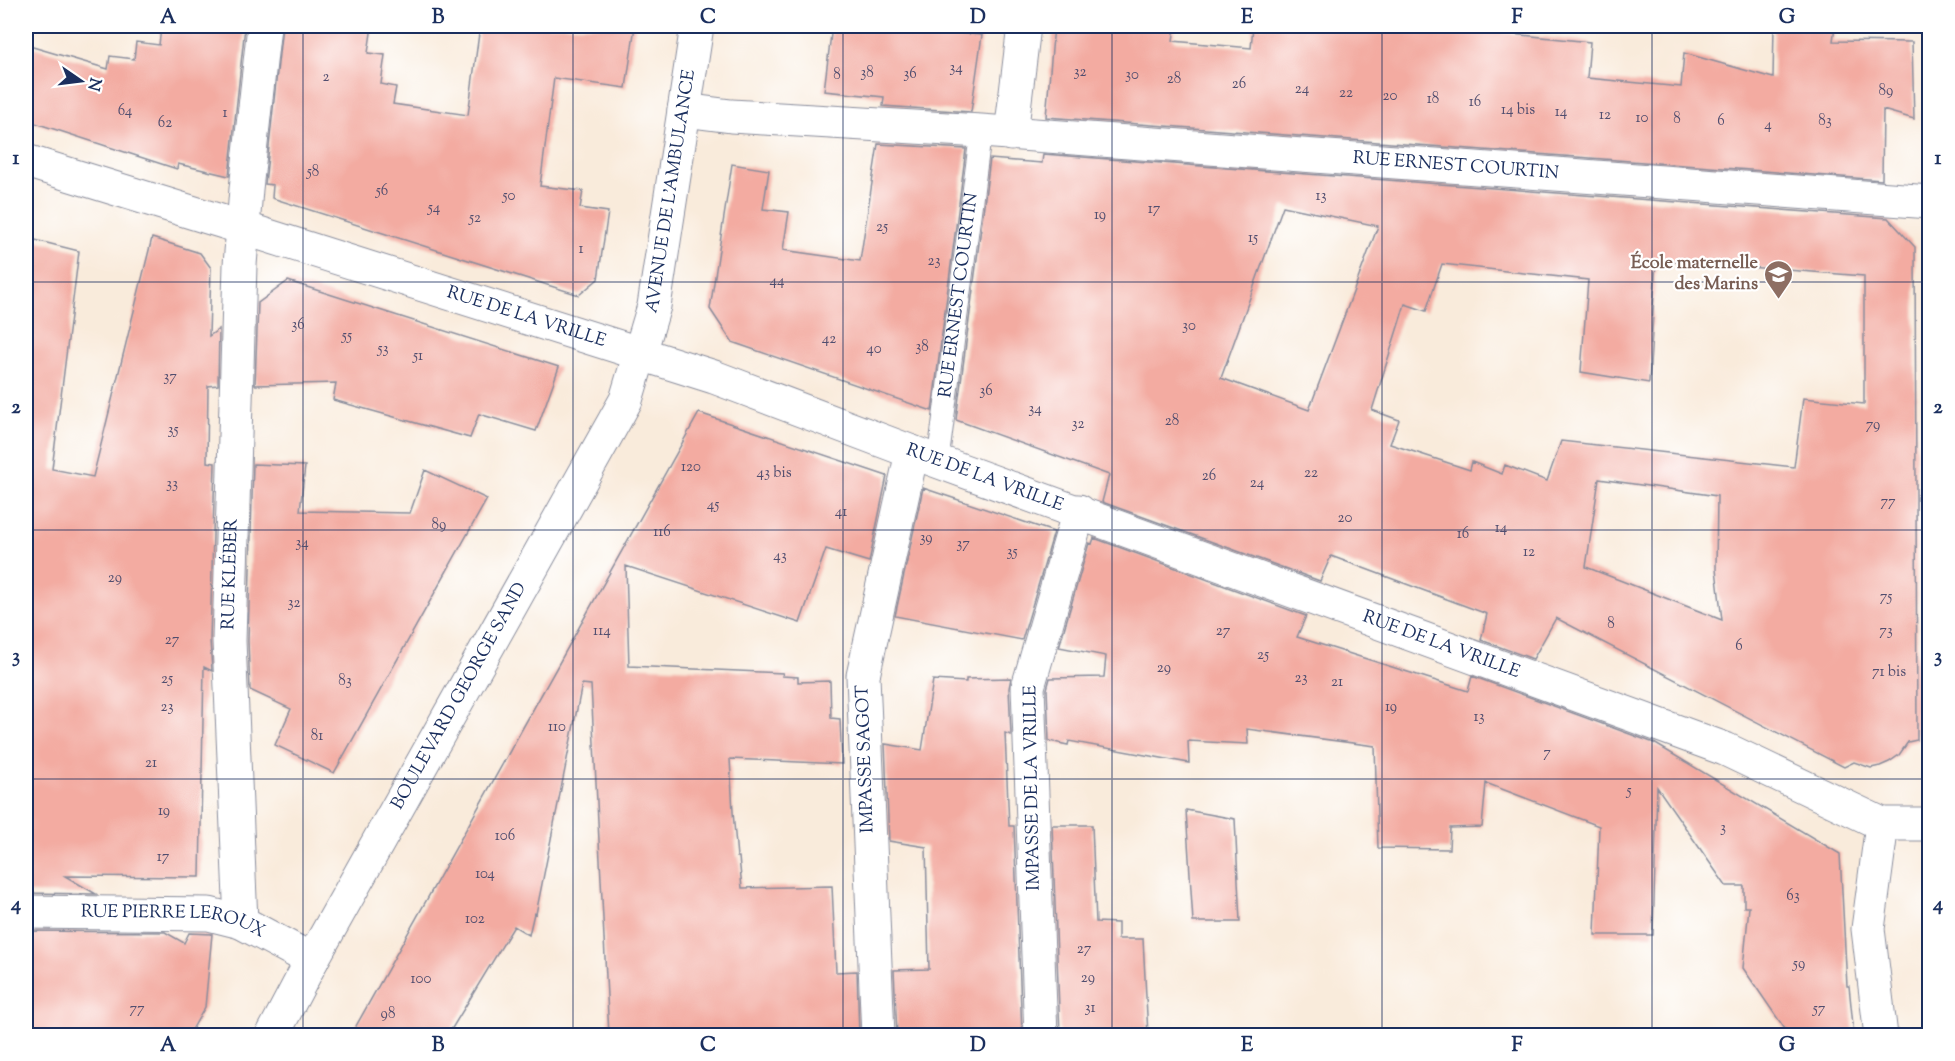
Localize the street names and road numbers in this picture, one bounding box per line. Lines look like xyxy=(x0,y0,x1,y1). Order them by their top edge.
street label: AVENUE DE L'AMBULANCE xyxy=(640,68,703,316)
street label: RUE ERNEST COURTIN xyxy=(1352,146,1560,187)
street label: RUE ERNEST COURTIN xyxy=(933,191,986,399)
street label: RUE DE LA VRILLE xyxy=(443,280,609,355)
street label: RUE DE LA VRILLE xyxy=(902,438,1067,519)
street label: RUE KLÉBER xyxy=(216,518,246,630)
street label: BOULEVARD GEORGE SAND xyxy=(386,578,534,815)
street label: RUE DE LA VRILLE xyxy=(1359,605,1523,686)
street label: IMPASSE SAGOT xyxy=(850,684,882,833)
street label: IMPASSE DE LA VRILLE xyxy=(1018,685,1048,891)
street label: RUE PIERRE LEROUX xyxy=(81,900,270,946)

